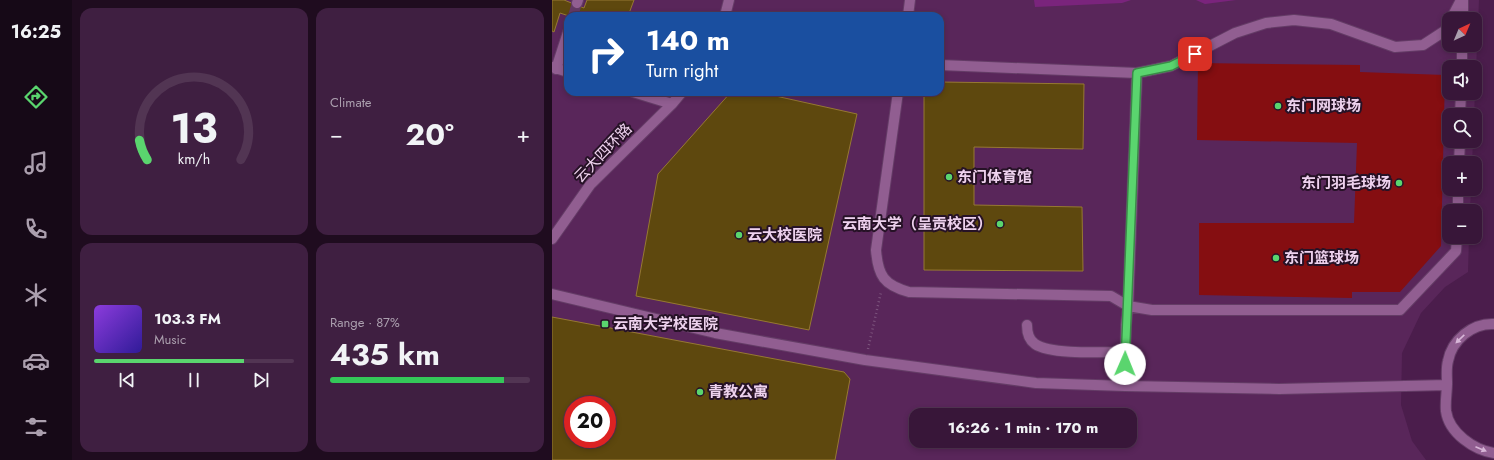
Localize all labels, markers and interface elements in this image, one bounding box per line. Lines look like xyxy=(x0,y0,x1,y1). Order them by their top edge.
north arrow xyxy=(1442,12,1482,52)
map controls xyxy=(1442,12,1482,244)
text: 16:25 xyxy=(11,19,61,45)
text: 140 m xyxy=(646,20,730,61)
icon: right xyxy=(580,28,632,80)
pin xyxy=(1178,37,1212,71)
icon: arrive xyxy=(1184,43,1206,65)
text: Turn right xyxy=(646,58,718,84)
button: sound xyxy=(1442,60,1482,100)
icon: directions xyxy=(22,83,50,111)
text: Climate xyxy=(330,93,371,112)
place label: 东门网球场 xyxy=(1286,95,1361,117)
text: 13 xyxy=(170,97,218,158)
marker: 东门网球场 xyxy=(1273,101,1283,111)
button: search xyxy=(1442,108,1482,148)
text: 20° xyxy=(406,113,454,156)
text: − xyxy=(330,118,343,150)
text: + xyxy=(516,118,530,150)
street label: 云大四环路 xyxy=(569,118,637,188)
text: km/h xyxy=(178,148,210,168)
icon: music xyxy=(22,149,50,177)
button: + xyxy=(1442,156,1482,196)
place label: 东门体育馆 xyxy=(957,166,1032,188)
marker: 东门体育馆 xyxy=(944,172,954,182)
place label: 东门羽毛球场 xyxy=(1301,172,1391,194)
marker: 东门羽毛球场 xyxy=(1394,178,1404,188)
button: − xyxy=(1442,204,1482,244)
place label: 云南大学（呈贡校区） xyxy=(842,213,992,235)
icon: phone xyxy=(22,215,50,243)
marker: 云南大学（呈贡校区） xyxy=(995,219,1005,229)
place label: 云大校医院 xyxy=(747,224,822,246)
marker: 云大校医院 xyxy=(734,230,744,240)
place label: 东门篮球场 xyxy=(1284,247,1359,269)
marker: 东门篮球场 xyxy=(1271,253,1281,263)
icon: climate xyxy=(22,281,50,309)
text: 103.3 FM xyxy=(154,308,221,330)
text: Range · 87% xyxy=(330,313,400,332)
place label: 云南大学校医院 xyxy=(613,313,718,335)
marker: 云南大学校医院 xyxy=(600,319,610,329)
text: Music xyxy=(154,330,186,349)
text: 435 km xyxy=(330,333,440,376)
one-way arrow xyxy=(1455,334,1465,344)
position arrow xyxy=(1104,343,1146,385)
icon: car xyxy=(22,347,50,375)
icon: previous xyxy=(116,369,138,391)
icon: pause xyxy=(183,369,205,391)
icon: next xyxy=(250,369,272,391)
place label: 青教公寓 xyxy=(708,381,768,403)
marker: 青教公寓 xyxy=(695,387,705,397)
speed limit sign: 20 xyxy=(564,396,616,448)
icon: filters xyxy=(22,413,50,441)
text: 16:26 · 1 min · 170 m xyxy=(948,417,1098,439)
one-way arrow xyxy=(1476,447,1488,453)

